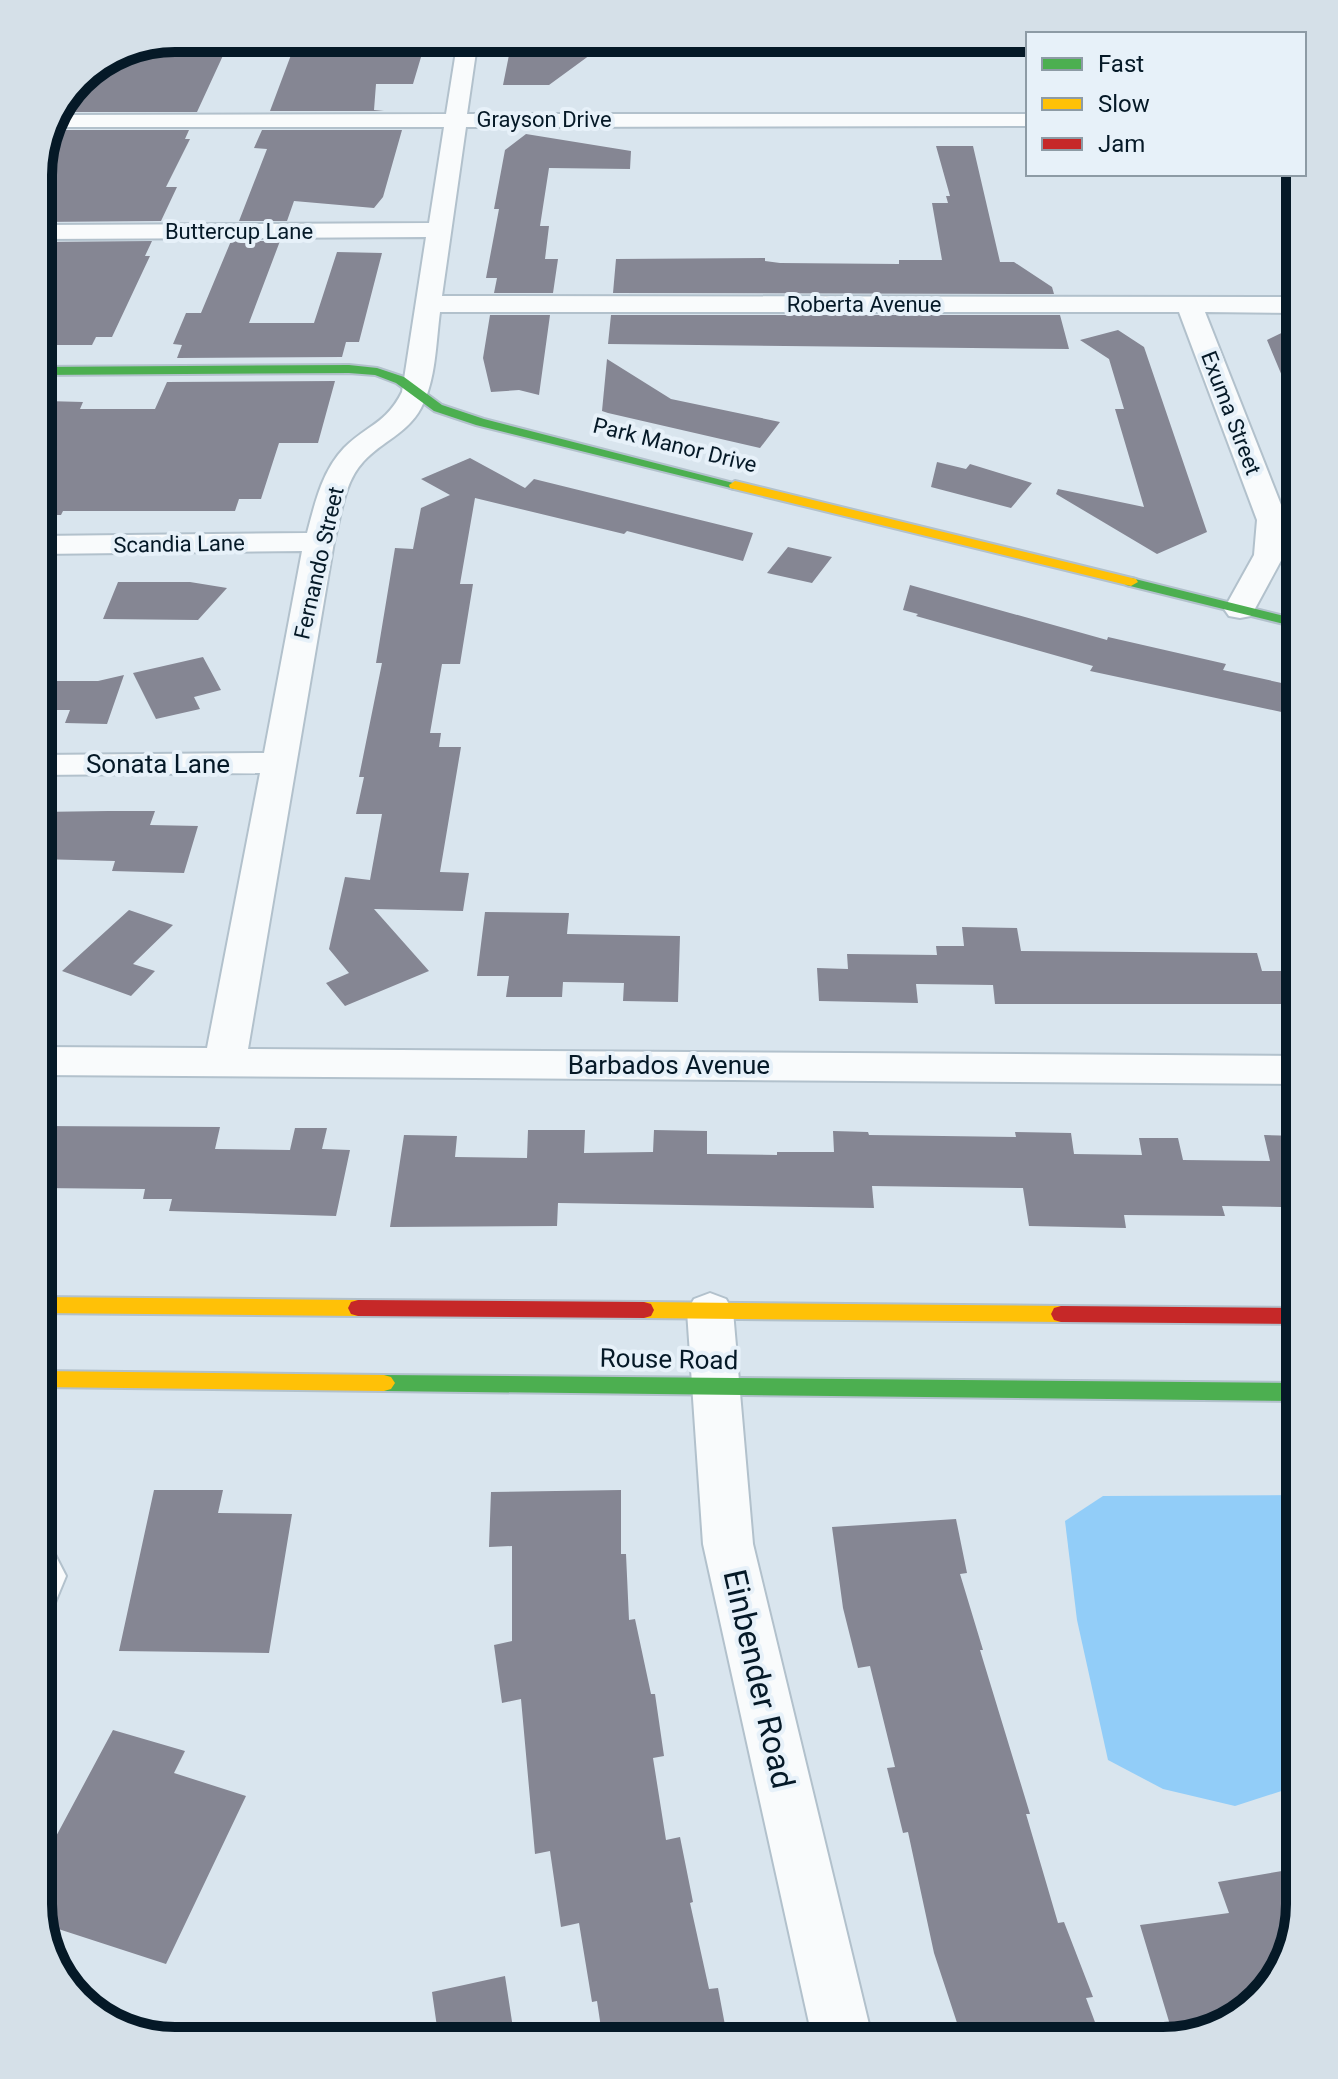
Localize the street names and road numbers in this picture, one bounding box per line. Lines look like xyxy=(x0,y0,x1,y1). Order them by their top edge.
street label: Grayson Drive xyxy=(476,107,612,132)
street label: Buttercup Lane xyxy=(165,219,313,244)
street label: Roberta Avenue xyxy=(787,292,941,317)
street label: Exuma Street xyxy=(1196,348,1266,478)
street label: Park Manor Drive xyxy=(590,413,760,477)
street label: Fernando Street xyxy=(289,484,349,642)
street label: Scandia Lane xyxy=(113,530,245,558)
street label: Sonata Lane xyxy=(86,749,230,779)
street label: Barbados Avenue xyxy=(568,1050,770,1080)
street label: Rouse Road xyxy=(599,1343,739,1375)
street label: Einbender Road xyxy=(715,1566,803,1792)

